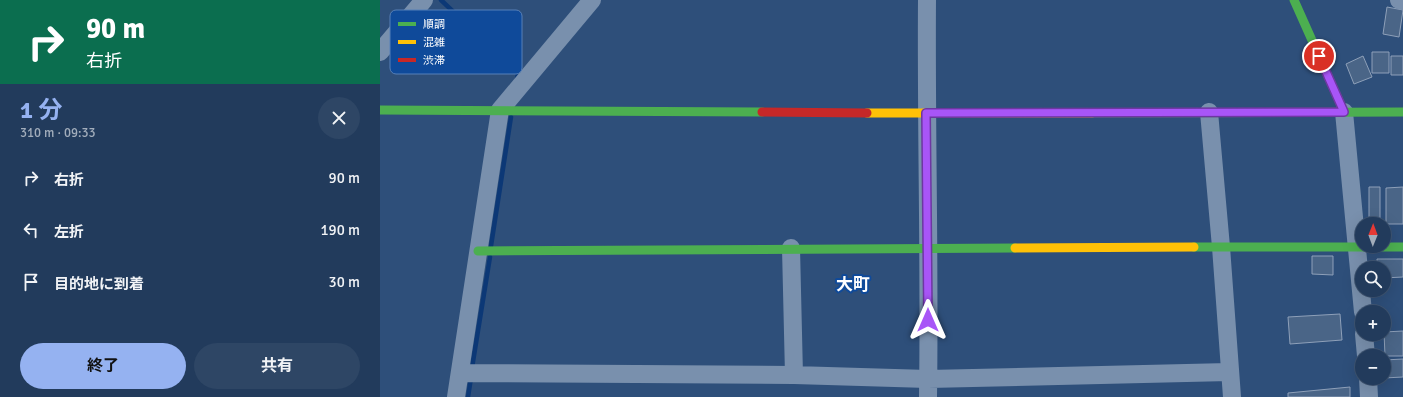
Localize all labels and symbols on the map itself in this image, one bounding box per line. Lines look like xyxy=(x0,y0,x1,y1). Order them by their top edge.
legend xyxy=(390,10,522,74)
text: 順調 xyxy=(423,18,445,31)
text: 混雑 xyxy=(423,36,445,49)
pin xyxy=(1302,39,1336,73)
text: 渋滞 xyxy=(423,54,445,67)
north arrow xyxy=(1355,217,1391,253)
district label: 大町 xyxy=(836,274,870,295)
position arrow xyxy=(907,299,949,341)

